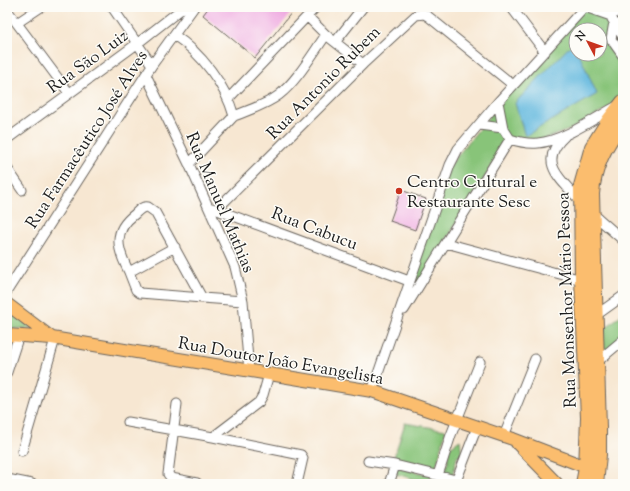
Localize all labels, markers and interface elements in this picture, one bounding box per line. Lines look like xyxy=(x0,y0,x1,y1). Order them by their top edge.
street label: Rua Antonio Rubem xyxy=(262,21,387,146)
north arrow xyxy=(568,22,608,62)
street label: Rua São Luiz xyxy=(43,25,134,100)
text: N xyxy=(572,27,590,45)
street label: Rua Farmacêutico José Alves xyxy=(21,46,155,234)
street label: Rua Manuel Mathias xyxy=(179,129,260,277)
place label: Centro Cultural e Restaurante Sesc xyxy=(407,171,537,215)
marker: Centro Cultural e Restaurante Sesc xyxy=(394,186,404,196)
street label: Rua Monsenhor Mário Pessoa xyxy=(552,191,584,408)
street label: Rua Cabucu xyxy=(268,202,361,257)
street label: Rua Doutor João Evangelista xyxy=(176,332,385,392)

